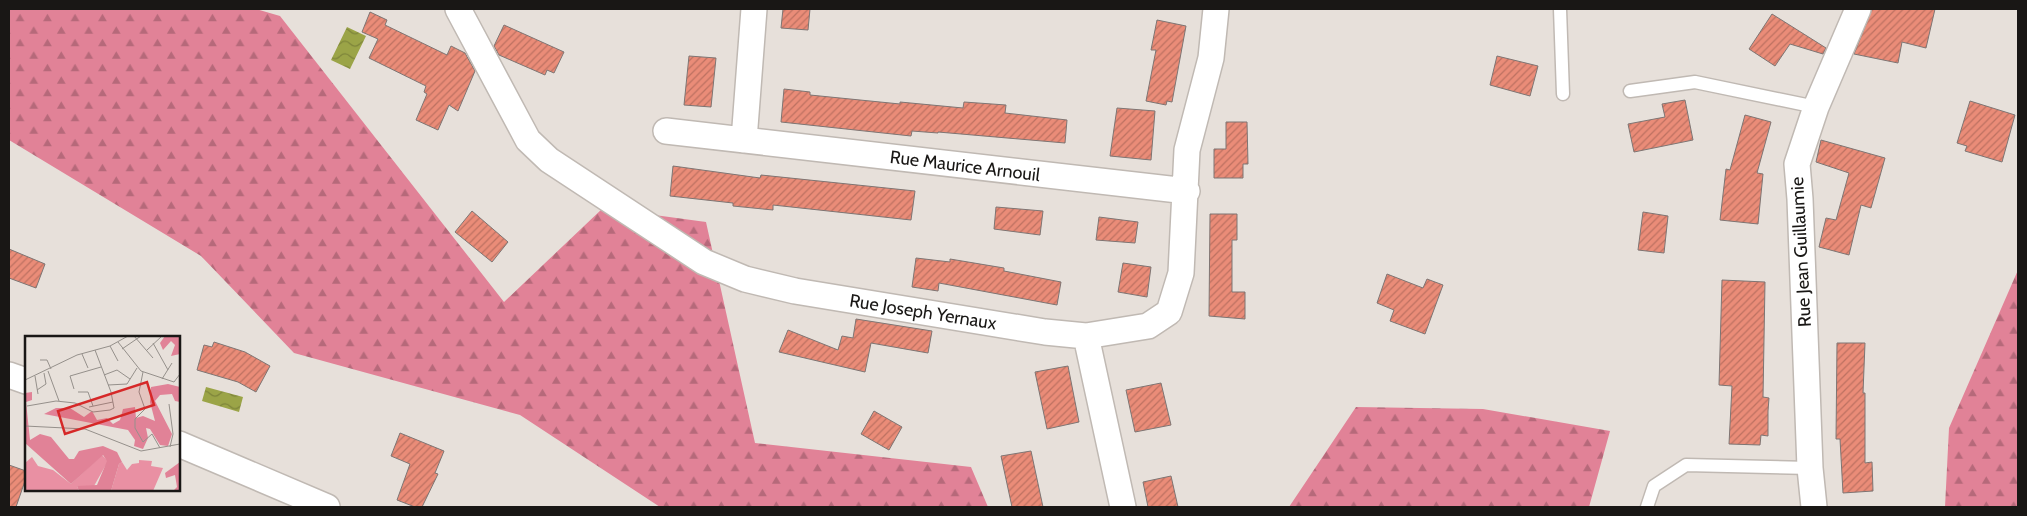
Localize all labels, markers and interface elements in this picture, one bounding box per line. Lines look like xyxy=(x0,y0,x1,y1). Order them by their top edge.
street label: Rue Maurice Arnouil xyxy=(889,146,1042,186)
street label: Rue Jean Guillaumie xyxy=(1786,176,1816,328)
street label: Rue Joseph Yernaux xyxy=(848,290,998,335)
inset map xyxy=(25,336,180,491)

